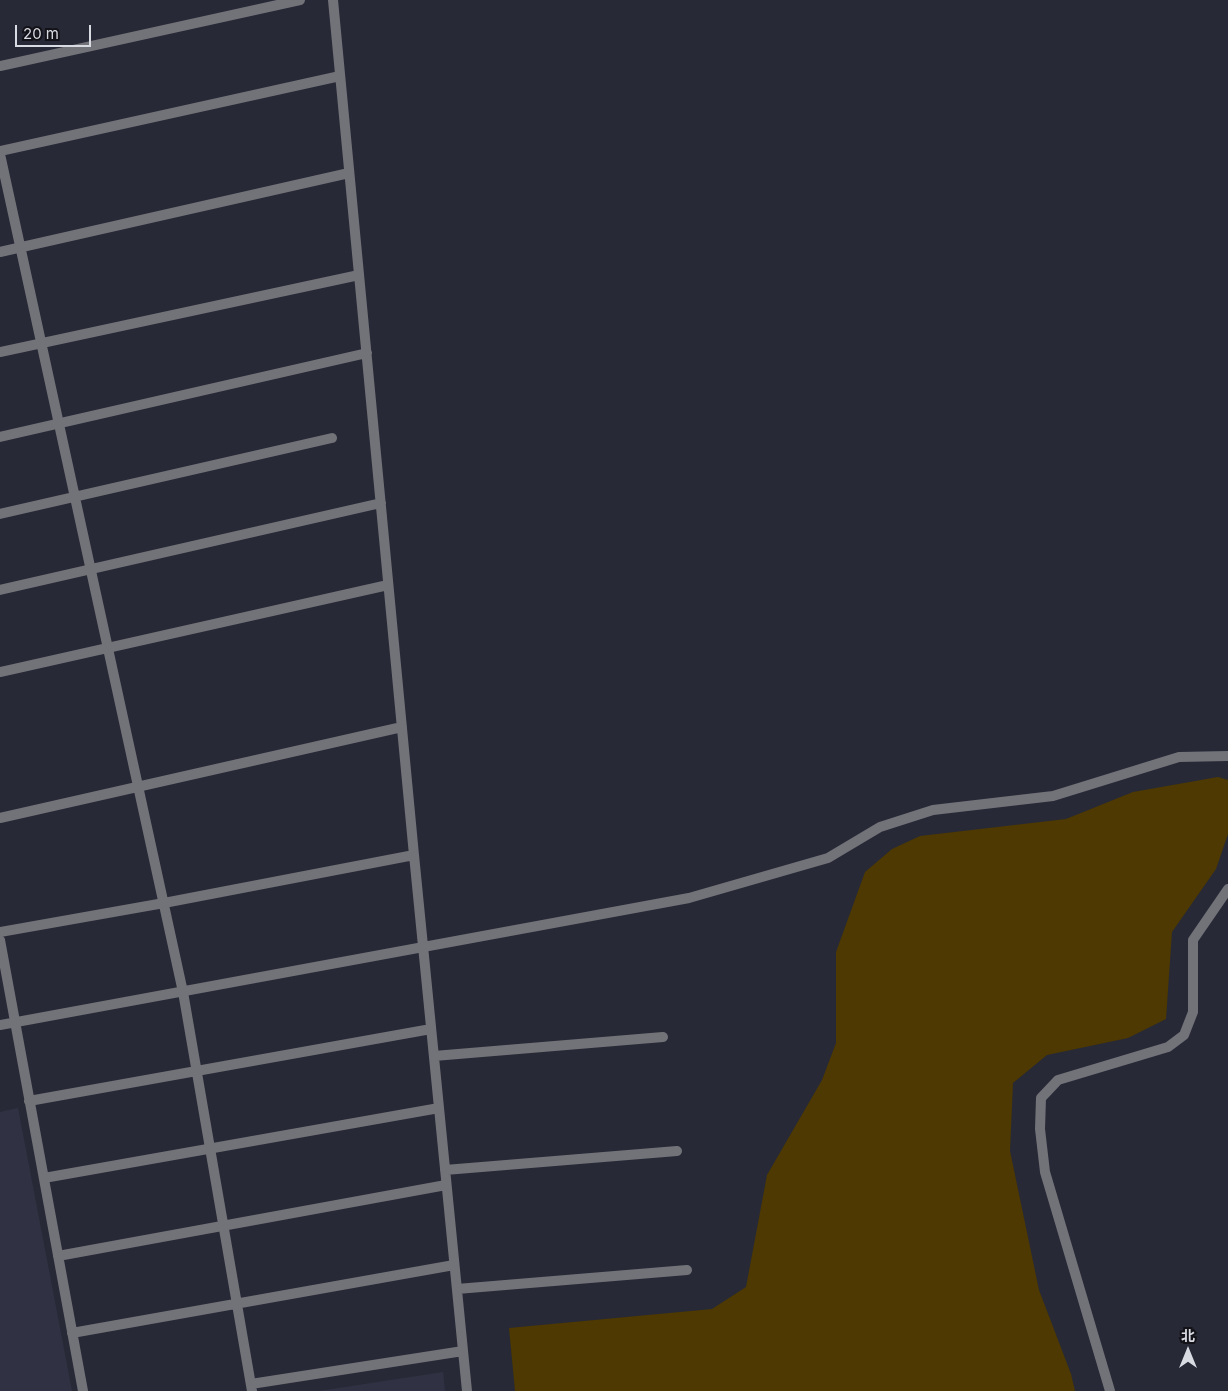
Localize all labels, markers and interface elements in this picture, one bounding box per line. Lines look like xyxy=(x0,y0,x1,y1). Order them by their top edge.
scale bar xyxy=(18,15,94,47)
text: 20 m xyxy=(23,24,59,43)
north arrow xyxy=(1163,1326,1213,1376)
text: 北 xyxy=(1181,1327,1195,1344)

